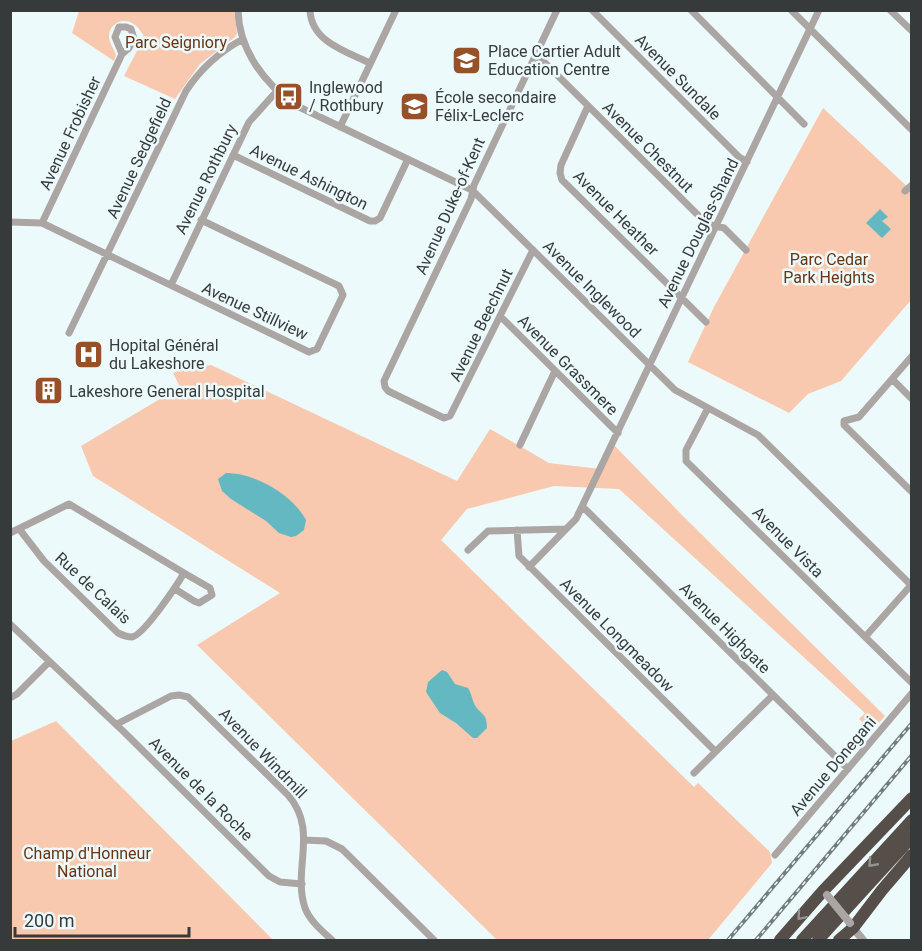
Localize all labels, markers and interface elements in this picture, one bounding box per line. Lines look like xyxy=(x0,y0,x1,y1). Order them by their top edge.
street label: Avenue Sundale xyxy=(631,30,725,124)
park label: Parc Seigniory xyxy=(125,33,228,52)
place label: Place Cartier Adult Education Centre xyxy=(488,42,621,79)
school or university icon: Place Cartier Adult Education Centre xyxy=(451,44,483,76)
street label: Avenue Frobisher xyxy=(35,73,105,193)
place label: Inglewood / Rothbury xyxy=(309,78,384,115)
bus stop icon: Inglewood / Rothbury xyxy=(272,80,304,112)
place label: École secondaire Félix-Leclerc xyxy=(435,88,556,125)
school or university icon: École secondaire Félix-Leclerc xyxy=(398,90,430,122)
street label: Avenue Sedgefield xyxy=(103,95,175,221)
street label: Avenue Chestnut xyxy=(599,98,697,196)
street label: Avenue Rothbury xyxy=(171,120,241,237)
street label: Avenue Duke-of-Kent xyxy=(411,135,489,277)
street label: Avenue Ashington xyxy=(247,140,371,214)
street label: Avenue Douglas-Shand xyxy=(654,155,742,311)
street label: Avenue Heather xyxy=(569,166,663,260)
street label: Avenue Inglewood xyxy=(539,236,645,342)
park label: Parc Cedar Park Heights xyxy=(783,250,875,287)
street label: Avenue Beechnut xyxy=(445,265,517,385)
street label: Avenue Stillview xyxy=(199,278,311,344)
street label: Avenue Grassmere xyxy=(514,311,622,419)
place label: Hopital Général du Lakeshore xyxy=(109,336,219,373)
hospital icon: Hopital Général du Lakeshore xyxy=(72,338,104,370)
building icon: Lakeshore General Hospital xyxy=(32,375,64,407)
place label: Lakeshore General Hospital xyxy=(69,382,265,401)
street label: Avenue Vista xyxy=(749,503,827,581)
street label: Rue de Calais xyxy=(51,548,135,628)
street label: Avenue Longmeadow xyxy=(556,574,678,696)
street label: Avenue Highgate xyxy=(676,579,774,677)
street label: Avenue Windmill xyxy=(215,704,311,802)
street label: Avenue Donegani xyxy=(786,713,880,819)
street label: Avenue de la Roche xyxy=(145,733,257,845)
park label: Champ d'Honneur National xyxy=(23,844,151,881)
one-way arrow xyxy=(868,856,879,867)
scale bar xyxy=(15,900,189,938)
one-way arrow xyxy=(797,909,808,920)
text: 200 m xyxy=(24,910,75,931)

